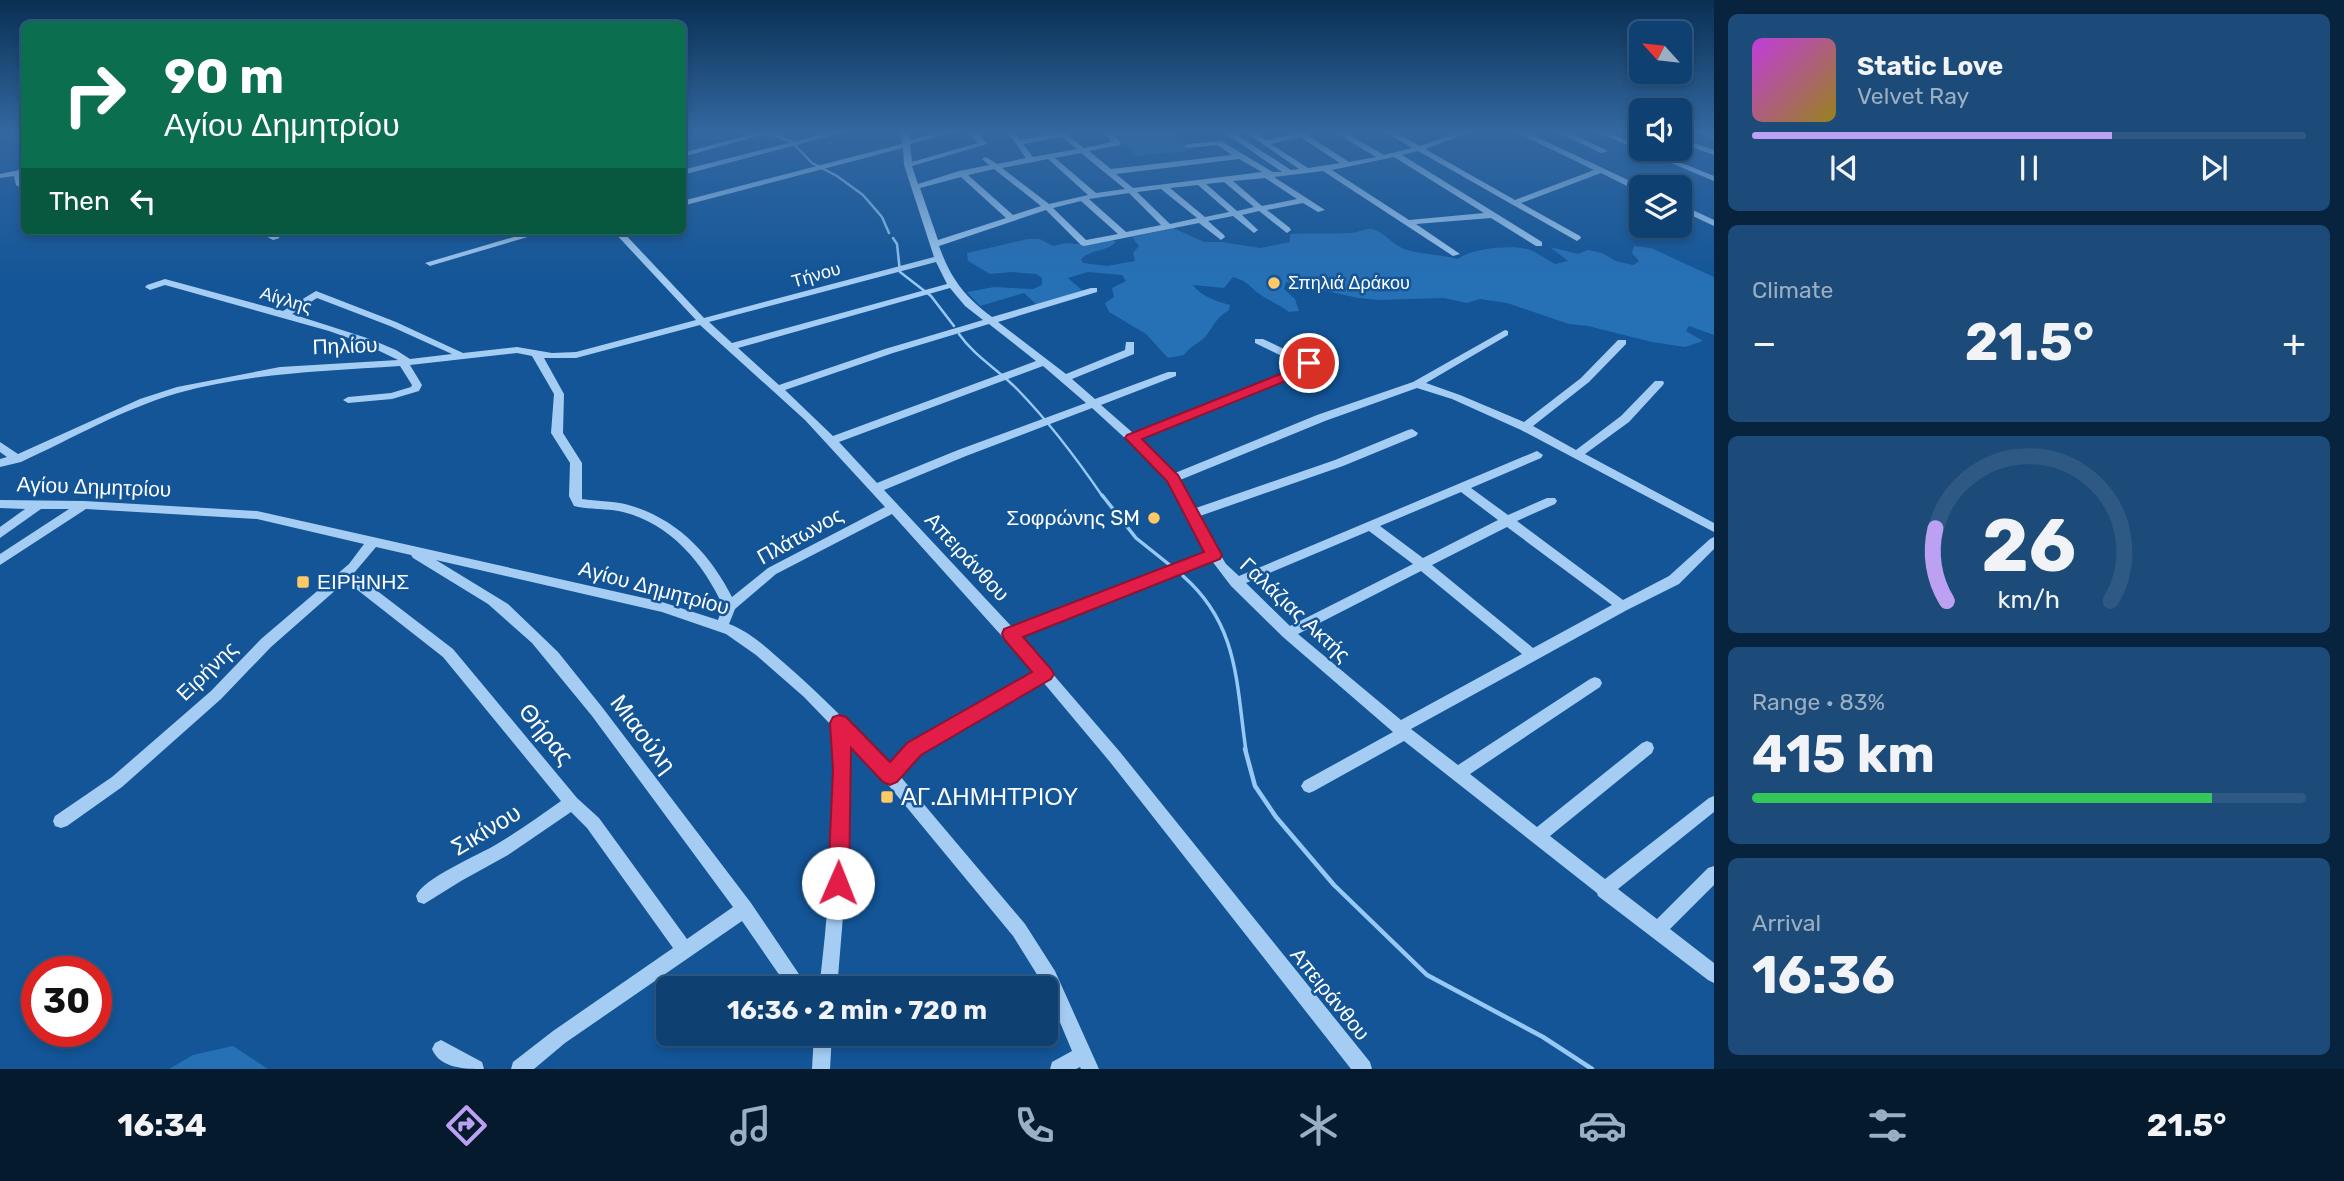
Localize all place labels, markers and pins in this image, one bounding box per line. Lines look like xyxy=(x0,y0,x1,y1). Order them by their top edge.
place label: Σπηλιά Δράκου xyxy=(1288,272,1410,294)
marker: Σπηλιά Δράκου xyxy=(1266,275,1282,291)
pin xyxy=(1279,333,1339,393)
place label: Σοφρώνης SM xyxy=(1006,505,1140,530)
marker: Σοφρώνης SM xyxy=(1146,510,1162,526)
place label: ΕΙΡΗΝΗΣ xyxy=(317,569,409,594)
marker: ΕΙΡΗΝΗΣ xyxy=(295,574,311,590)
place label: ΑΓ.ΔΗΜΗΤΡΙΟΥ xyxy=(901,783,1078,811)
marker: ΑΓ.ΔΗΜΗΤΡΙΟΥ xyxy=(879,789,895,805)

